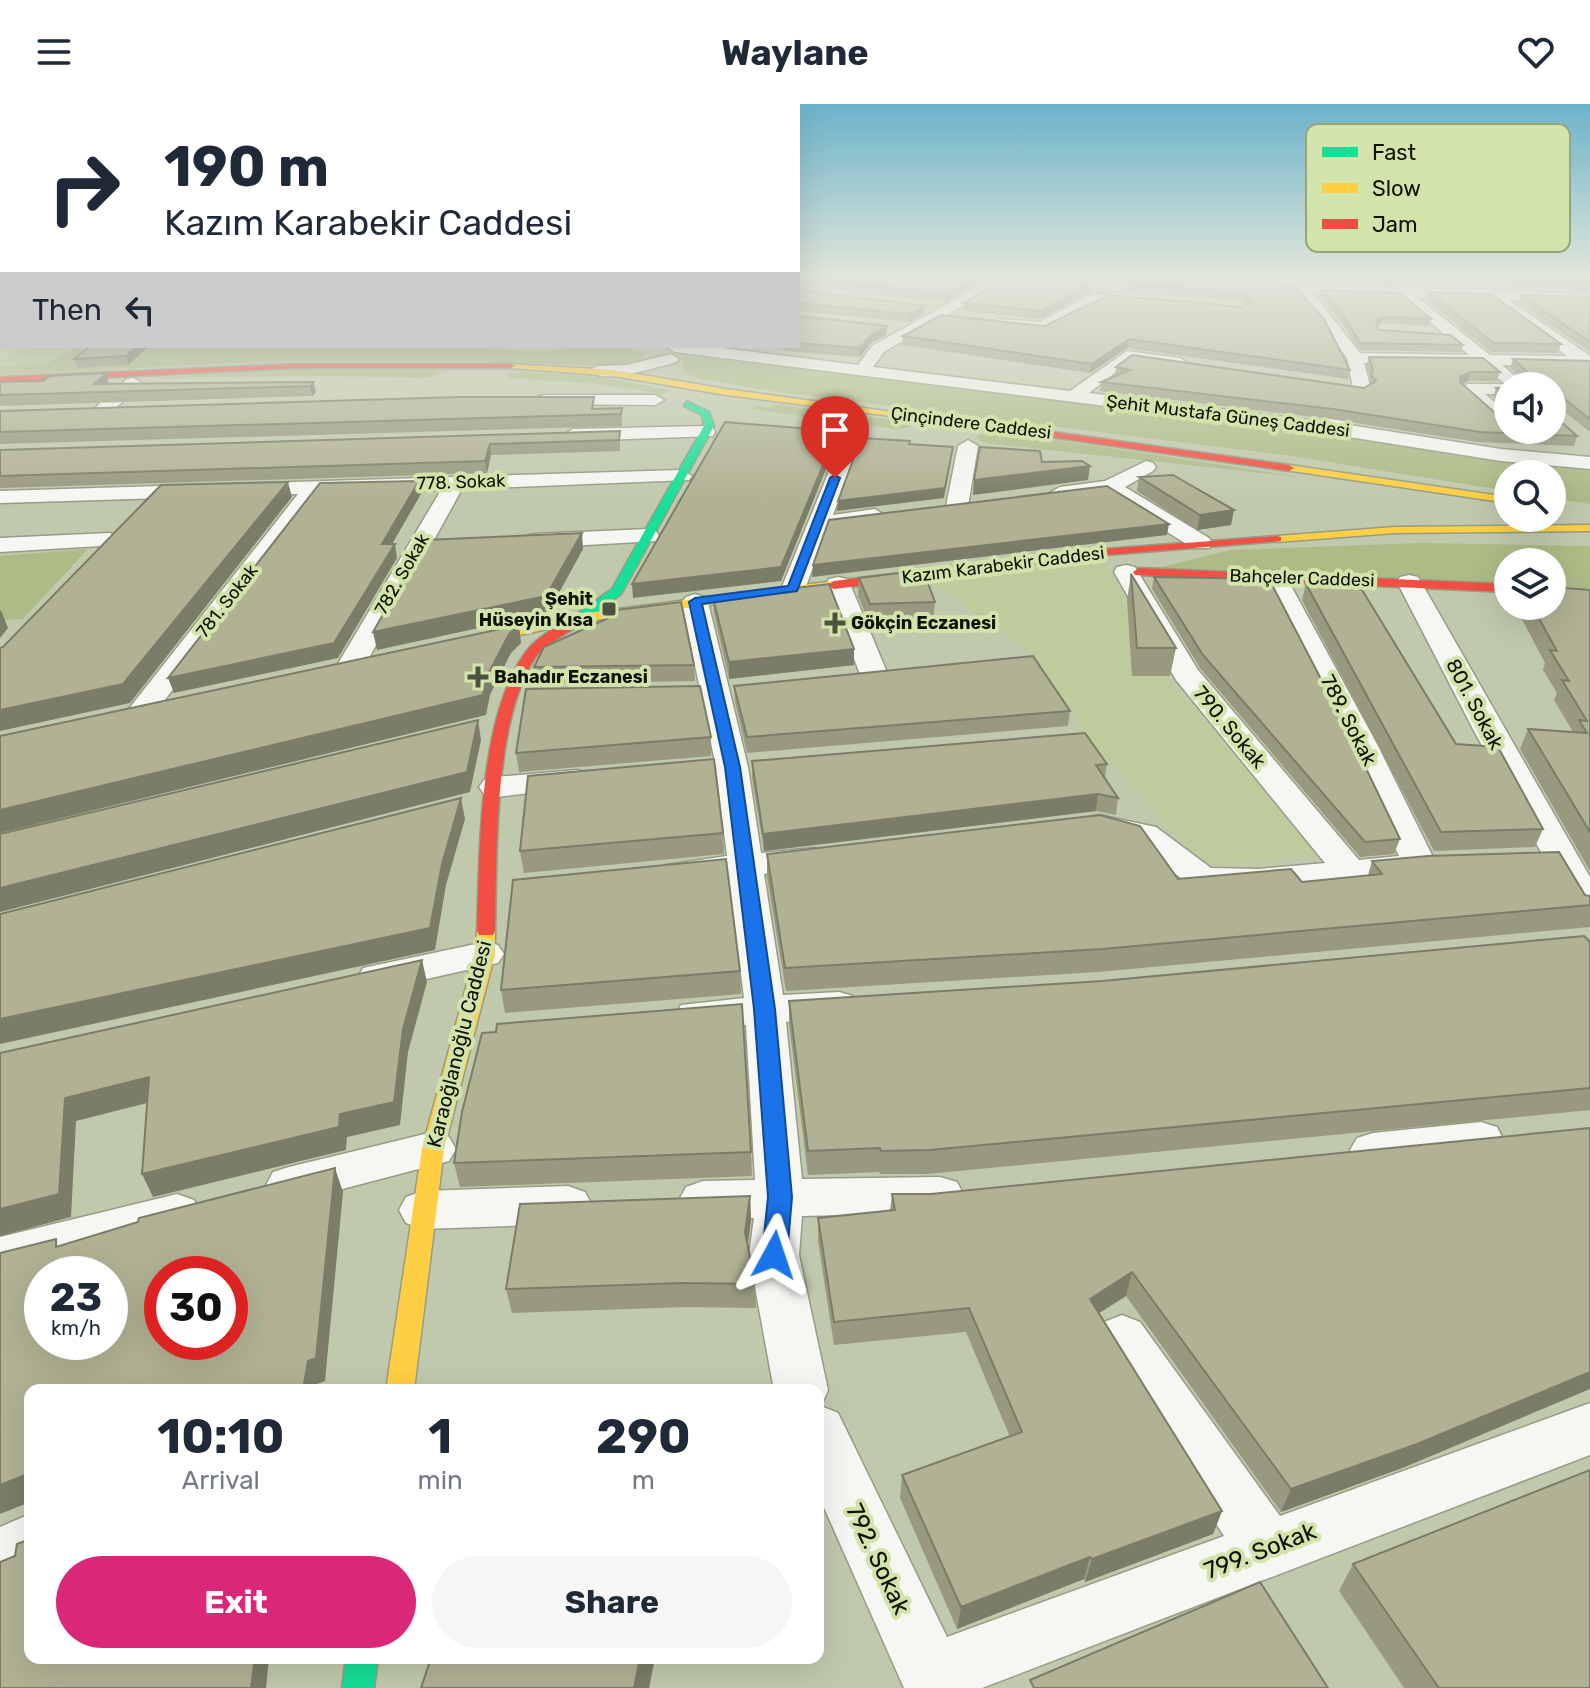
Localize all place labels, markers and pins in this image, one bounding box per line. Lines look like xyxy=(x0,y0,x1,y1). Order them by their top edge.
pin xyxy=(801,396,869,478)
place label: Şehit Hüseyin Kısa xyxy=(479,588,593,631)
marker: Şehit Hüseyin Kısa xyxy=(600,600,618,618)
place label: Gökçin Eczanesi xyxy=(851,612,996,634)
marker: Gökçin Eczanesi xyxy=(826,614,844,632)
place label: Bahadır Eczanesi xyxy=(494,666,648,688)
marker: Bahadır Eczanesi xyxy=(469,668,487,686)

